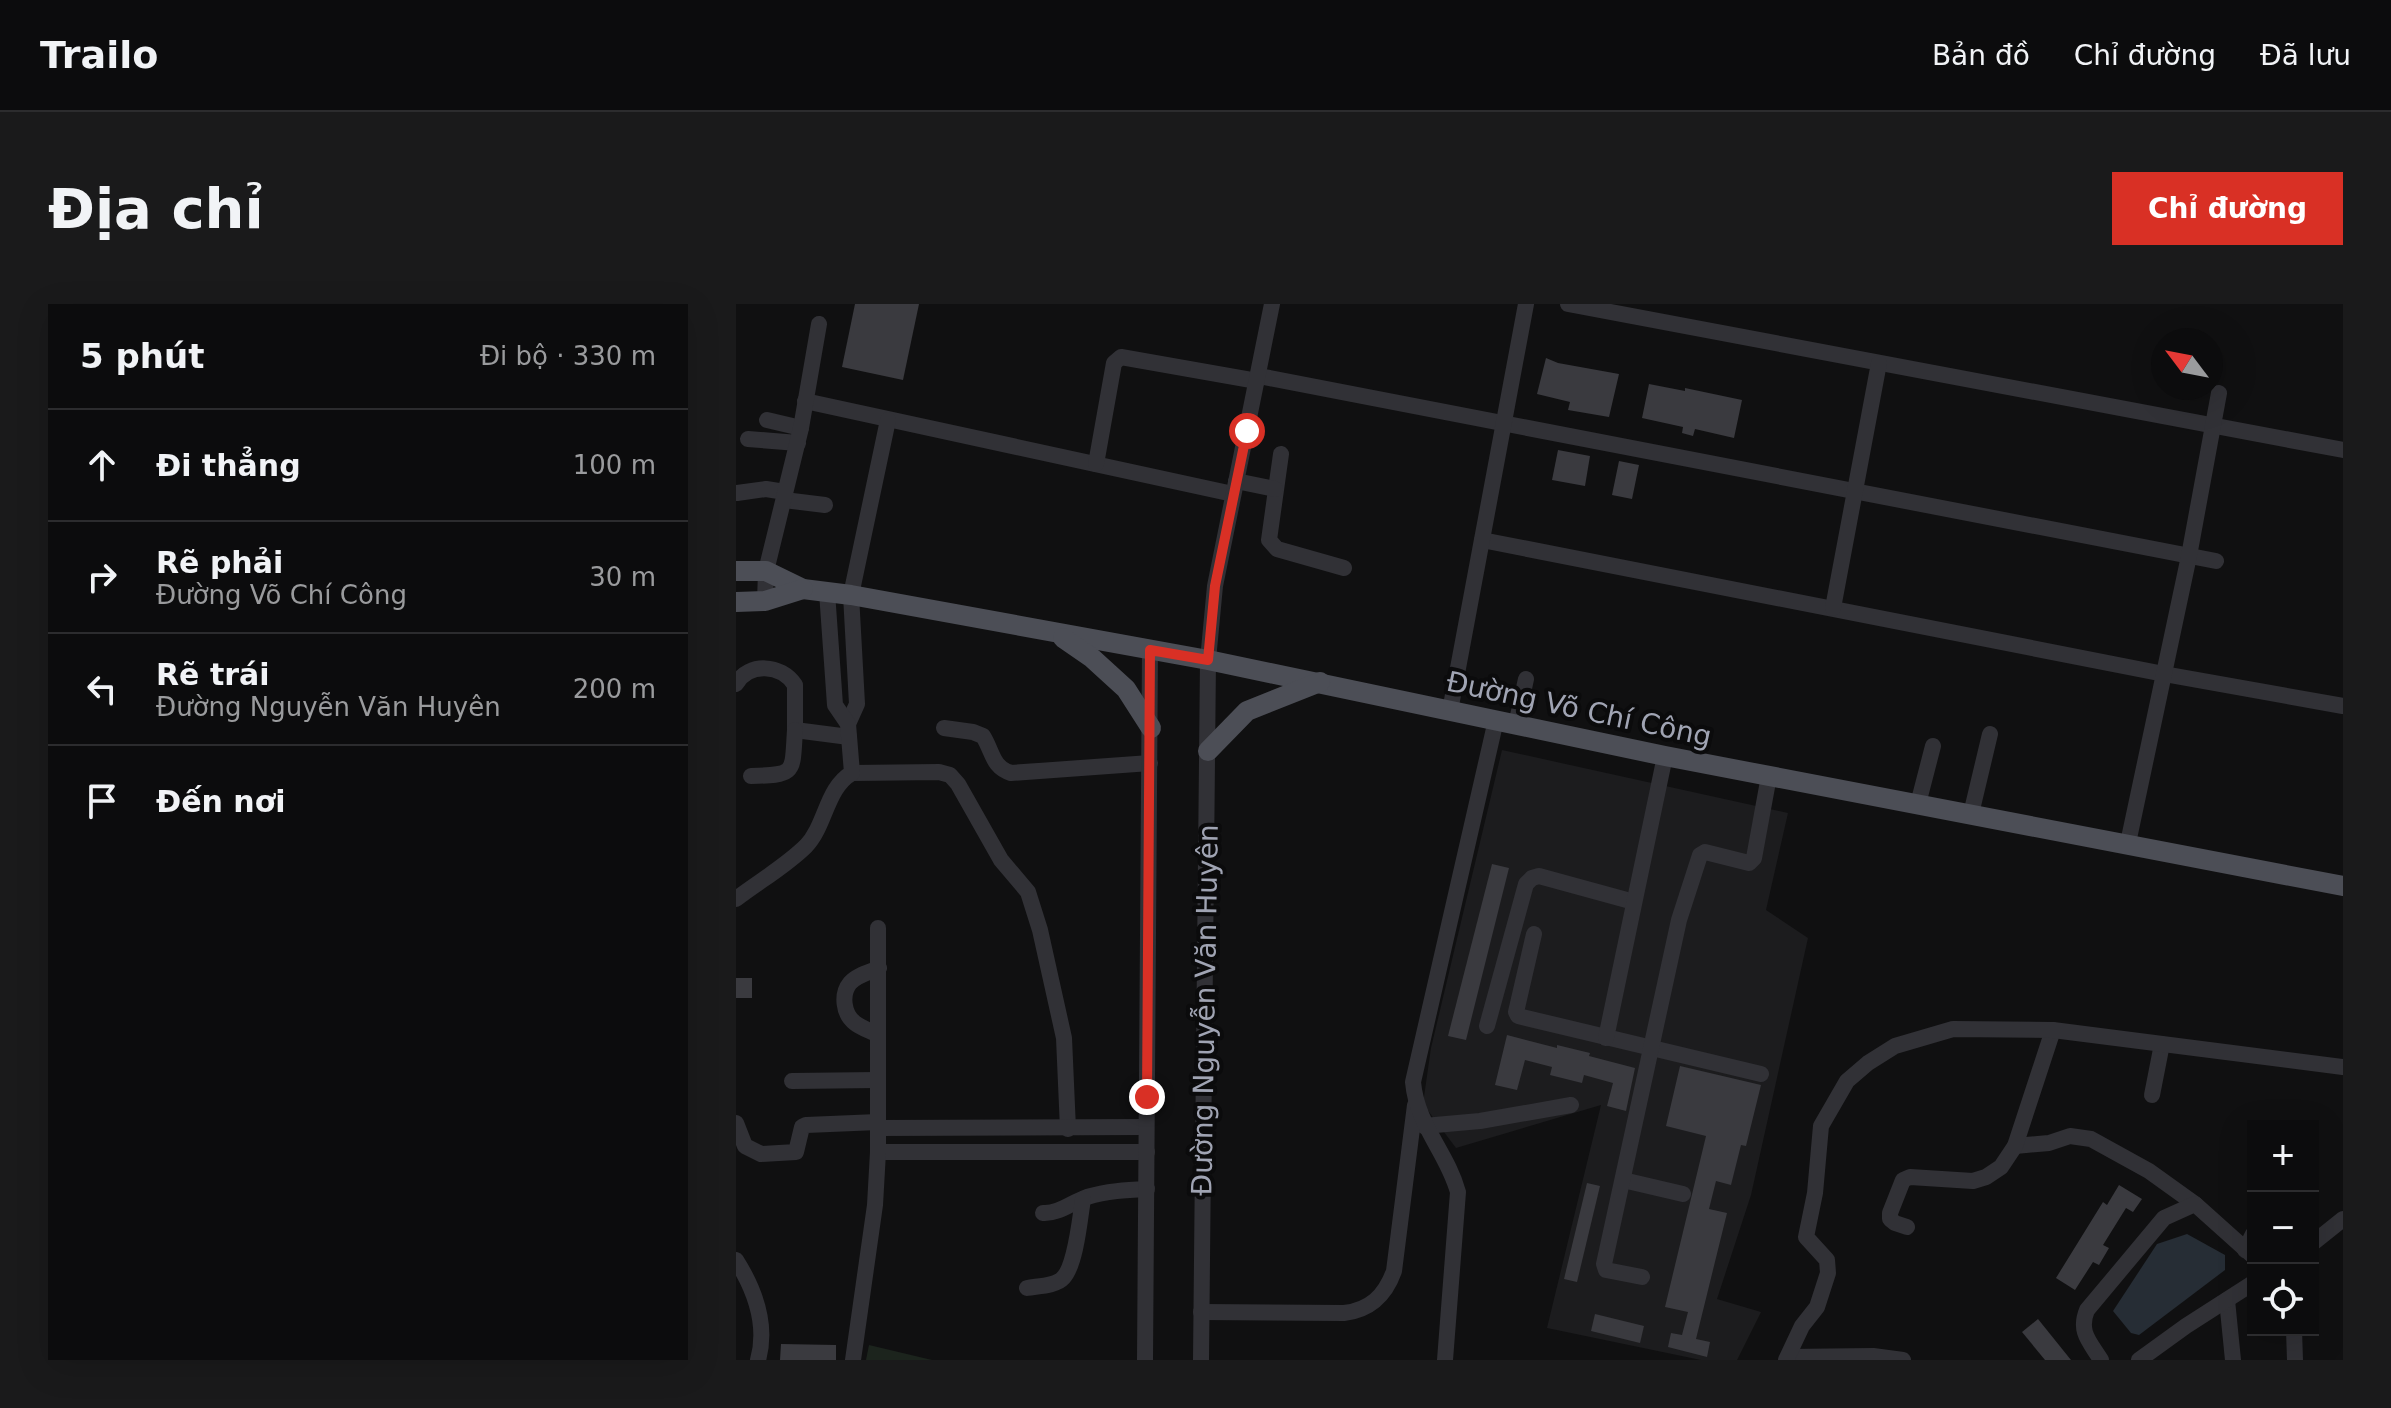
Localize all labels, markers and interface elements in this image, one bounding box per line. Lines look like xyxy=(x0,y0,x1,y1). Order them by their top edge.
text: Trailo xyxy=(40,33,158,77)
text: Bản đồ xyxy=(1932,39,2030,72)
text: Chỉ đường xyxy=(2074,39,2216,72)
text: Đã lưu xyxy=(2260,39,2351,72)
button: Chỉ đường xyxy=(2112,172,2343,245)
text: Địa chỉ xyxy=(48,176,264,241)
north arrow xyxy=(2151,328,2223,400)
text: 5 phút xyxy=(80,336,205,376)
text: Đi bộ · 330 m xyxy=(480,341,656,371)
route start xyxy=(1229,413,1265,449)
icon: ahead xyxy=(80,443,124,487)
text: Đi thẳng xyxy=(156,448,301,483)
text: 100 m xyxy=(573,450,656,480)
text: Rẽ phải xyxy=(156,545,283,580)
icon: right xyxy=(80,555,124,599)
text: 30 m xyxy=(589,562,656,592)
text: Đường Võ Chí Công xyxy=(156,580,407,610)
text: Rẽ trái xyxy=(156,657,270,692)
street label: Đường Võ Chí Công xyxy=(1443,665,1715,753)
icon: left xyxy=(80,667,124,711)
text: 200 m xyxy=(573,674,656,704)
text: Đường Nguyễn Văn Huyên xyxy=(156,692,501,722)
icon: arrive xyxy=(80,779,124,823)
text: Đến nơi xyxy=(156,784,286,819)
street label: Đường Nguyễn Văn Huyên xyxy=(1185,824,1225,1196)
route end xyxy=(1129,1079,1165,1115)
map controls xyxy=(2247,1120,2319,1336)
button: + xyxy=(2247,1120,2319,1192)
button: − xyxy=(2247,1192,2319,1264)
button: locate xyxy=(2247,1264,2319,1336)

